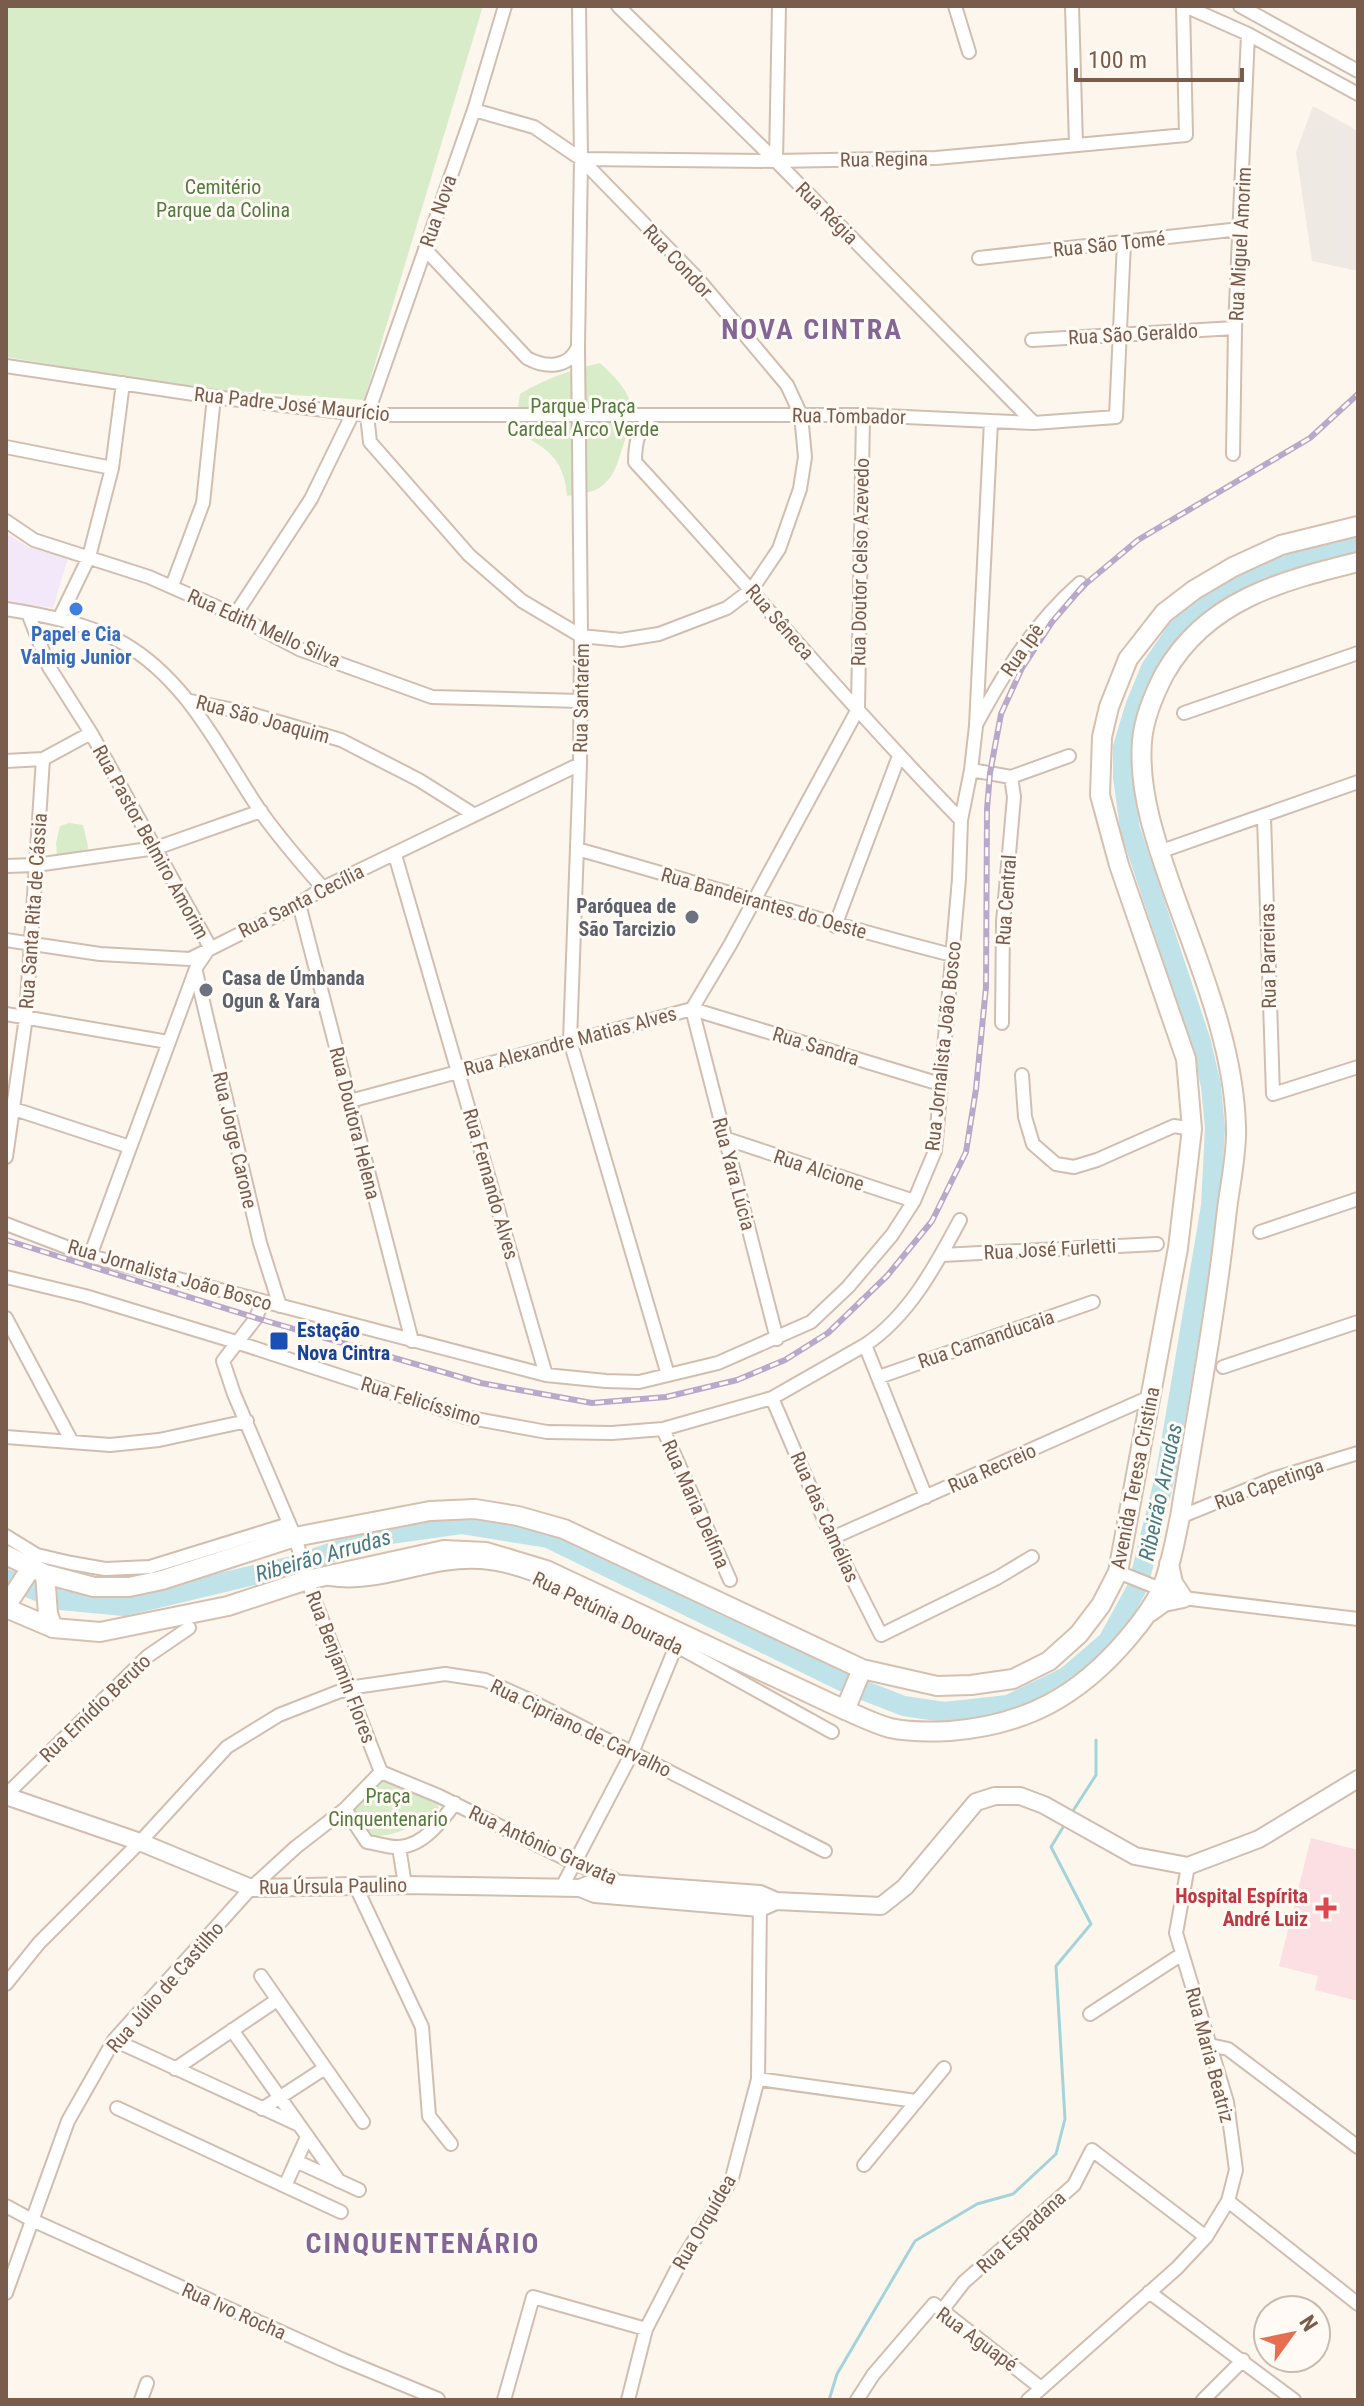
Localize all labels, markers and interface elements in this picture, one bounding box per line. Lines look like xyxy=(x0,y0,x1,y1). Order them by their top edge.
scale bar xyxy=(1076,32,1242,82)
text: 100 m xyxy=(1088,46,1147,74)
street label: Rua Regina xyxy=(840,146,928,172)
street label: Rua Miguel Amorim xyxy=(1224,166,1256,322)
street label: Rua Nova xyxy=(414,172,462,250)
park label: Cemitério Parque da Colina xyxy=(156,175,290,222)
street label: Rua Régia xyxy=(791,177,863,249)
street label: Rua Condor xyxy=(638,219,718,303)
street label: Rua São Tomé xyxy=(1052,226,1166,262)
district label: NOVA CINTRA xyxy=(721,313,903,346)
street label: Rua São Geraldo xyxy=(1067,319,1199,349)
street label: Rua Padre José Maurício xyxy=(193,382,391,426)
park label: Parque Praça Cardeal Arco Verde xyxy=(507,394,659,441)
street label: Rua Tombador xyxy=(792,403,906,429)
street label: Rua Doutor Celso Azevedo xyxy=(846,458,874,666)
street label: Rua Sêneca xyxy=(741,579,819,665)
street label: Rua Edith Mello Silva xyxy=(184,584,344,672)
marker: Papel e Cia Valmig Junior xyxy=(67,600,85,618)
street label: Rua Ipê xyxy=(995,619,1049,681)
place label: Papel e Cia Valmig Junior xyxy=(20,622,132,669)
street label: Rua Santarém xyxy=(568,643,594,753)
street label: Rua São Joaquim xyxy=(193,690,333,748)
street label: Rua Pastor Belmiro Amorim xyxy=(88,741,214,943)
street label: Rua Santa Rita de Cássia xyxy=(14,812,52,1010)
street label: Rua Central xyxy=(991,854,1021,946)
street label: Rua Santa Cecília xyxy=(234,859,368,943)
street label: Rua Bandeirantes do Oeste xyxy=(658,862,870,944)
place label: Paróquea de São Tarcizio xyxy=(576,894,676,941)
street label: Rua Parreiras xyxy=(1255,903,1281,1009)
marker: Paróquea de São Tarcizio xyxy=(683,908,701,926)
street label: Rua Jornalista João Bosco xyxy=(920,940,966,1152)
place label: Casa de Úmbanda Ogun & Yara xyxy=(222,966,365,1013)
marker: Casa de Úmbanda Ogun & Yara xyxy=(197,981,215,999)
street label: Rua Alexandre Matias Alves xyxy=(461,1001,679,1081)
street label: Rua Sandra xyxy=(770,1021,862,1071)
street label: Rua Doutora Helena xyxy=(324,1044,386,1202)
street label: Rua Jorge Carone xyxy=(208,1069,262,1211)
street label: Rua Fernando Alves xyxy=(458,1106,524,1262)
street label: Rua Yara Lúcia xyxy=(707,1115,761,1233)
street label: Rua Alcione xyxy=(771,1144,867,1196)
street label: Rua Jornalista João Bosco xyxy=(65,1234,275,1316)
street label: Rua José Furletti xyxy=(983,1234,1117,1264)
street label: Rua Camanducaia xyxy=(915,1304,1057,1374)
place label: Estação Nova Cintra xyxy=(297,1318,390,1365)
marker: Estação Nova Cintra xyxy=(268,1330,290,1352)
street label: Rua Felicíssimo xyxy=(358,1371,484,1431)
street label: Avenida Teresa Cristina xyxy=(1106,1385,1164,1571)
water label: Ribeirão Arrudas xyxy=(1134,1421,1187,1563)
street label: Rua Maria Delfina xyxy=(657,1436,735,1572)
street label: Rua Recreio xyxy=(944,1438,1040,1498)
street label: Rua das Camélias xyxy=(785,1448,865,1586)
street label: Rua Capetinga xyxy=(1211,1453,1327,1515)
water label: Ribeirão Arrudas xyxy=(252,1524,394,1587)
street label: Rua Petúnia Dourada xyxy=(529,1566,687,1660)
street label: Rua Benjamin Flores xyxy=(301,1588,381,1746)
street label: Rua Emídio Beruto xyxy=(34,1649,156,1767)
street label: Rua Cipriano de Carvalho xyxy=(487,1674,675,1782)
park label: Praça Cinquentenario xyxy=(328,1784,448,1831)
street label: Rua Antônio Gravata xyxy=(465,1800,621,1890)
street label: Rua Úrsula Paulino xyxy=(259,1873,407,1899)
place label: Hospital Espírita André Luiz xyxy=(1175,1884,1308,1931)
marker: Hospital Espírita André Luiz xyxy=(1315,1897,1337,1919)
street label: Rua Júlio de Castilho xyxy=(101,1916,229,2058)
street label: Rua Maria Beatriz xyxy=(1180,1985,1240,2125)
street label: Rua Orquídea xyxy=(667,2170,741,2274)
street label: Rua Espadana xyxy=(971,2186,1071,2278)
district label: CINQUENTENÁRIO xyxy=(305,2227,541,2260)
street label: Rua Ivo Rocha xyxy=(178,2277,290,2345)
north arrow xyxy=(1252,2294,1332,2374)
street label: Rua Aguapé xyxy=(932,2302,1022,2376)
text: N xyxy=(1294,2311,1323,2336)

